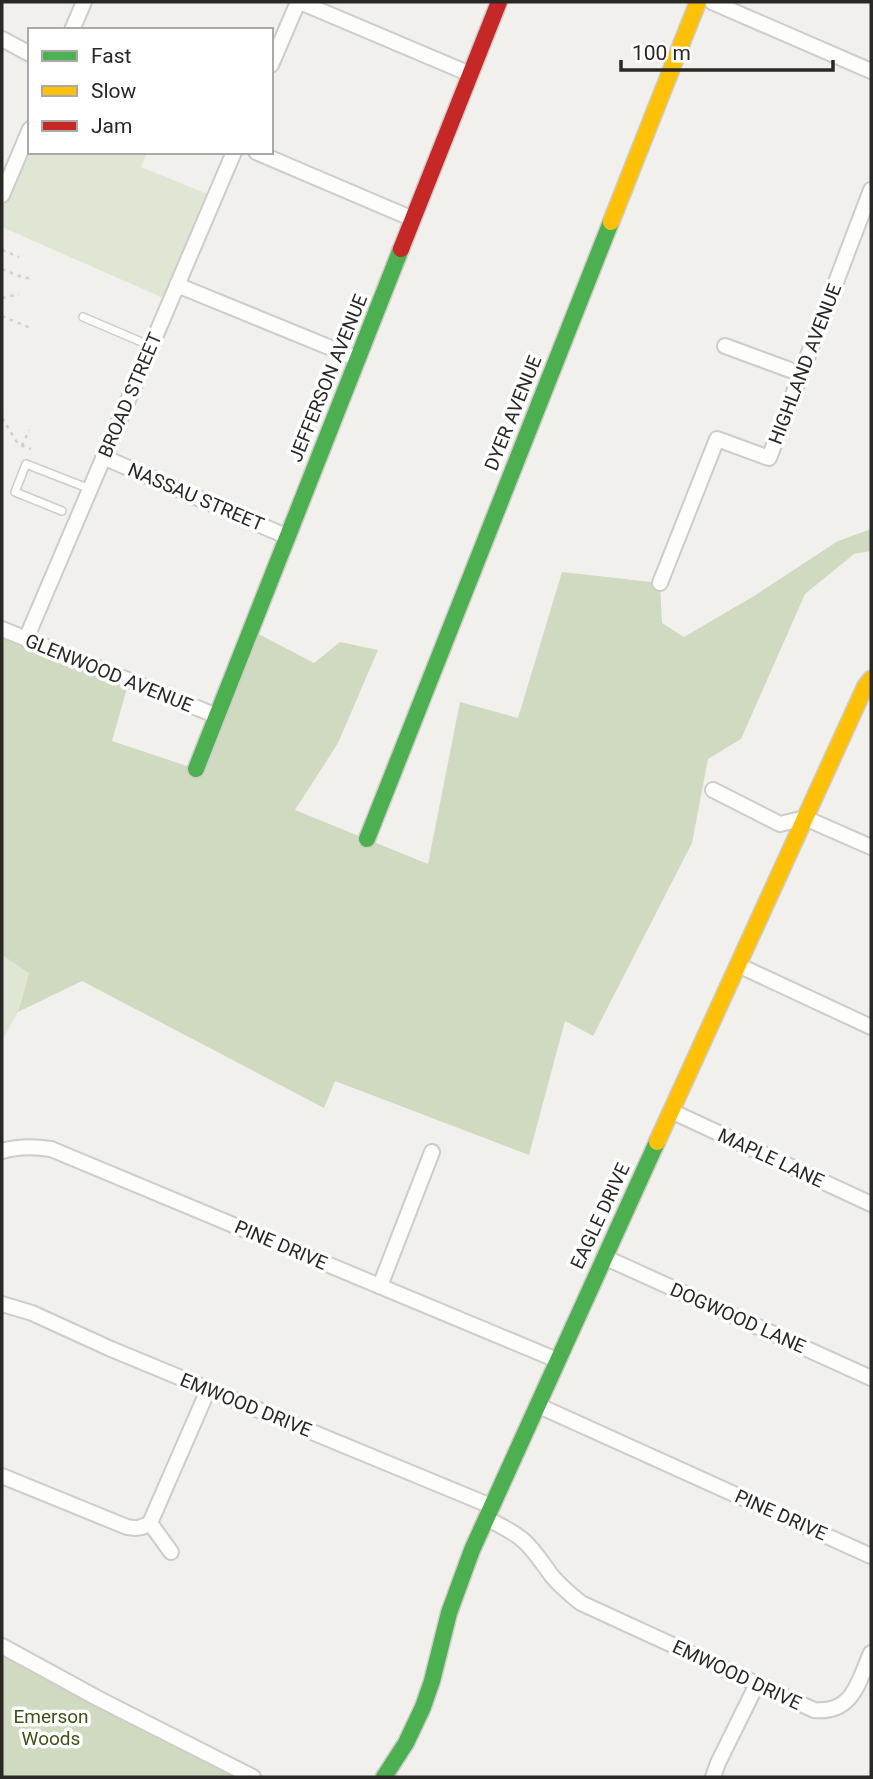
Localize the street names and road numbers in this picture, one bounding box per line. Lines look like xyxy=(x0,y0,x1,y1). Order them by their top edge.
street label: HIGHLAND AVENUE xyxy=(764,280,846,447)
street label: JEFFERSON AVENUE xyxy=(284,291,372,465)
street label: BROAD STREET xyxy=(93,329,167,461)
street label: DYER AVENUE xyxy=(480,352,547,474)
street label: NASSAU STREET xyxy=(125,458,267,536)
street label: GLENWOOD AVENUE xyxy=(22,629,196,717)
street label: MAPLE LANE xyxy=(714,1123,828,1193)
street label: EAGLE DRIVE xyxy=(565,1159,635,1273)
street label: PINE DRIVE xyxy=(231,1215,331,1275)
street label: DOGWOOD LANE xyxy=(667,1278,809,1358)
street label: EMWOOD DRIVE xyxy=(177,1368,315,1442)
street label: PINE DRIVE xyxy=(731,1484,831,1546)
street label: EMWOOD DRIVE xyxy=(669,1635,805,1715)

